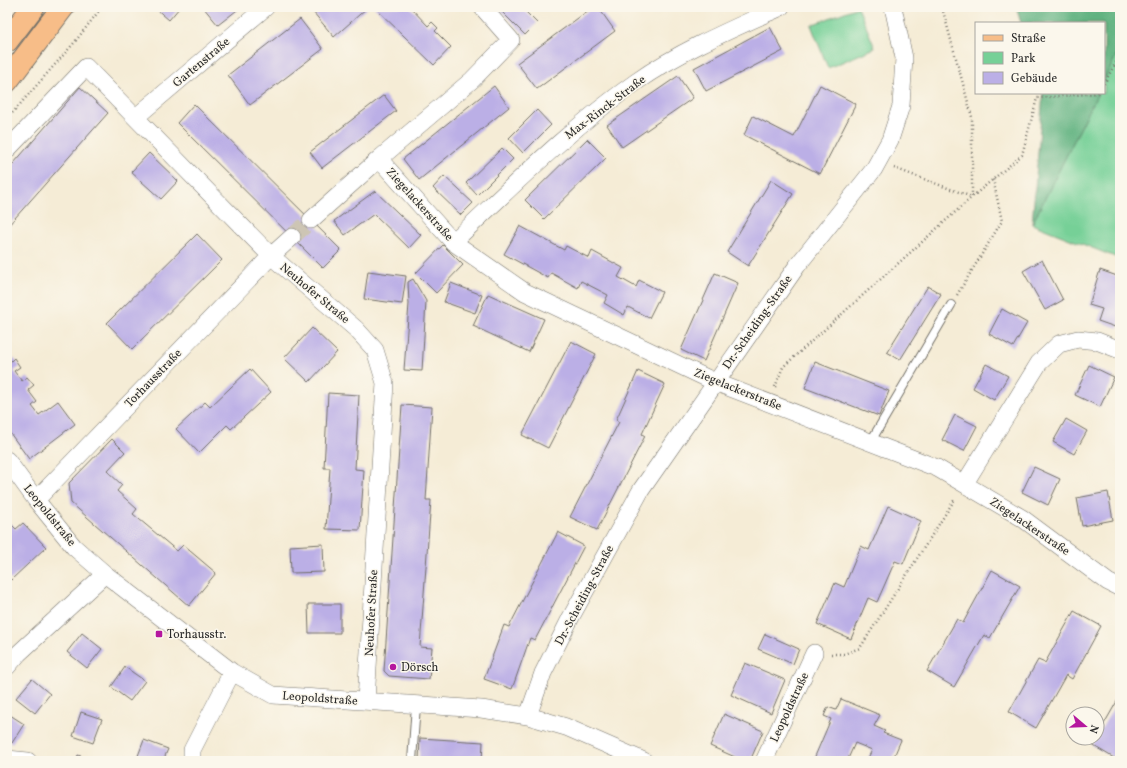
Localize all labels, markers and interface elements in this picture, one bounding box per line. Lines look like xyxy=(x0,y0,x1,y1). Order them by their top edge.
legend xyxy=(975,22,1105,94)
text: Straße xyxy=(1011,31,1046,47)
street label: Gartenstraße xyxy=(170,34,234,91)
text: Park xyxy=(1011,51,1036,67)
text: Gebäude xyxy=(1011,71,1058,87)
street label: Max-Rinck-Straße xyxy=(562,72,650,144)
street label: Ziegelackerstraße xyxy=(382,165,457,245)
street label: Neuhofer Straße xyxy=(276,260,353,328)
street label: Dr.-Scheiding-Straße xyxy=(719,272,797,373)
street label: Torhausstraße xyxy=(122,346,186,412)
street label: Ziegelackerstraße xyxy=(691,365,784,415)
street label: Leopoldstraße xyxy=(19,481,79,550)
street label: Ziegelackerstraße xyxy=(986,494,1073,560)
street label: Dr.-Scheiding-Straße xyxy=(552,542,618,648)
street label: Neuhofer Straße xyxy=(362,569,382,657)
place label: Torhausstr. xyxy=(167,627,227,643)
marker: Torhausstr. xyxy=(154,629,164,639)
place label: Dörsch xyxy=(401,660,439,676)
marker: Dörsch xyxy=(388,662,398,672)
street label: Leopoldstraße xyxy=(767,670,813,745)
street label: Leopoldstraße xyxy=(282,688,358,710)
north arrow xyxy=(1065,706,1105,746)
text: N xyxy=(1085,723,1101,735)

